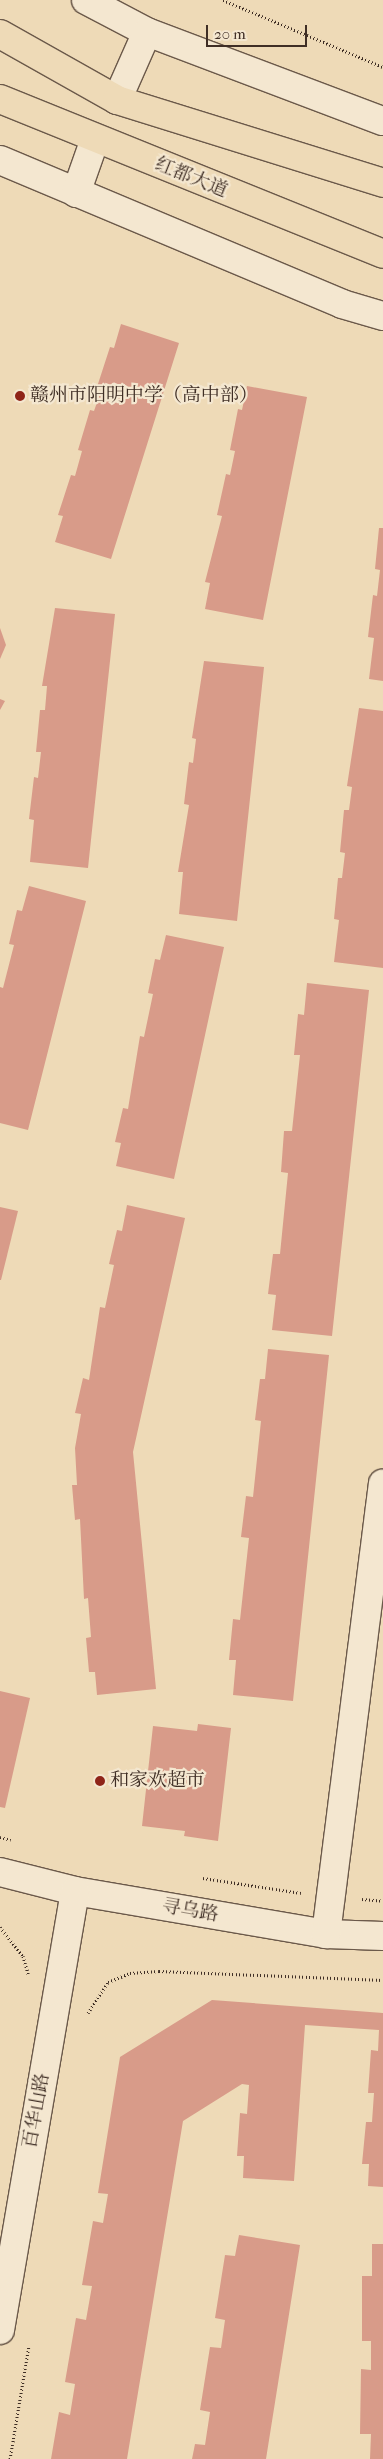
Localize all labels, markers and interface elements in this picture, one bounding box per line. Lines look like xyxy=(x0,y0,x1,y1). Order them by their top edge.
scale bar xyxy=(208,15,309,47)
text: 20 m xyxy=(214,25,246,43)
street label: 红都大道 xyxy=(151,153,231,203)
place label: 赣州市阳明中学（高中部） xyxy=(30,385,258,407)
marker: 赣州市阳明中学（高中部） xyxy=(14,390,26,402)
place label: 和家欢超市 xyxy=(110,1770,205,1792)
marker: 和家欢超市 xyxy=(94,1775,106,1787)
street label: 寻乌路 xyxy=(160,1895,220,1927)
street label: 百华山路 xyxy=(19,2072,55,2150)

